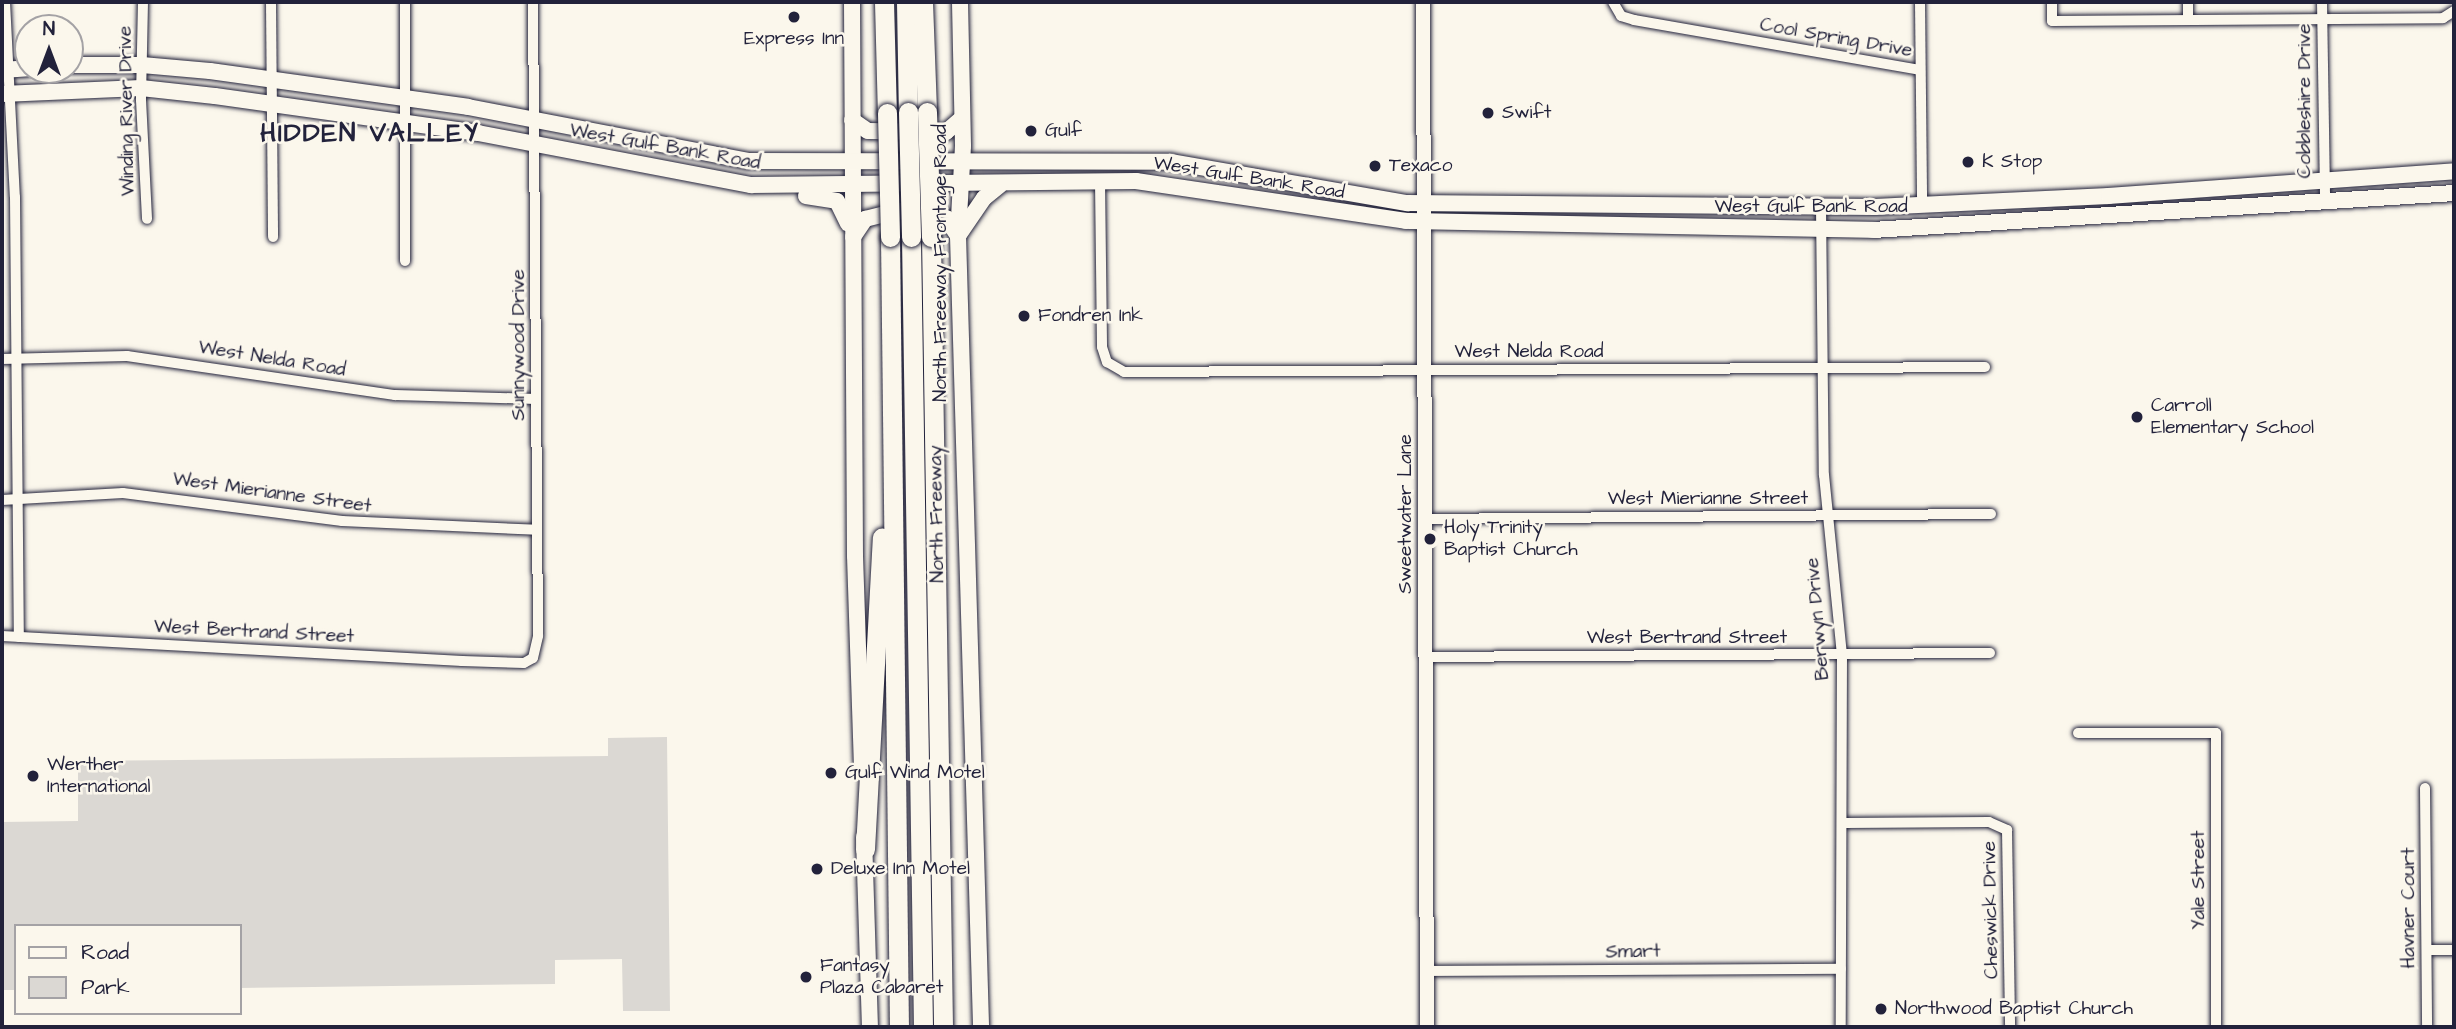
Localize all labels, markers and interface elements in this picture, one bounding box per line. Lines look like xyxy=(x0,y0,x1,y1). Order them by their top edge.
marker: Express Inn xyxy=(786,9,802,25)
street label: Cool Spring Drive xyxy=(1758,13,1914,63)
north arrow xyxy=(14,14,84,84)
text: N xyxy=(43,16,55,43)
street label: Cobbleshire Drive xyxy=(2294,24,2316,178)
street label: Winding River Drive xyxy=(114,26,140,196)
place label: Express Inn xyxy=(744,28,844,50)
place label: Swift xyxy=(1502,102,1551,124)
marker: Swift xyxy=(1480,105,1496,121)
district label: HIDDEN VALLEY xyxy=(262,118,478,150)
street label: West Gulf Bank Road xyxy=(568,119,762,175)
place label: Gulf xyxy=(1045,120,1082,142)
marker: Gulf xyxy=(1023,123,1039,139)
street label: North Freeway Frontage Road xyxy=(930,124,952,402)
place label: K Stop xyxy=(1982,151,2042,173)
street label: West Gulf Bank Road xyxy=(1152,152,1346,204)
marker: K Stop xyxy=(1960,154,1976,170)
place label: Texaco xyxy=(1389,155,1452,177)
marker: Texaco xyxy=(1367,158,1383,174)
street label: West Gulf Bank Road xyxy=(1714,196,1908,218)
street label: Sunnywood Drive xyxy=(508,269,530,421)
place label: Fondren Ink xyxy=(1038,305,1143,327)
marker: Fondren Ink xyxy=(1016,308,1032,324)
street label: West Nelda Road xyxy=(197,336,347,382)
street label: West Nelda Road xyxy=(1455,341,1603,363)
place label: Carroll Elementary School xyxy=(2151,395,2314,439)
marker: Carroll Elementary School xyxy=(2129,409,2145,425)
street label: Sweetwater Lane xyxy=(1395,434,1417,594)
street label: North Freeway xyxy=(924,445,950,583)
street label: West Mierianne Street xyxy=(171,468,373,518)
street label: West Mierianne Street xyxy=(1608,488,1808,510)
place label: Holy Trinity Baptist Church xyxy=(1444,517,1578,561)
marker: Holy Trinity Baptist Church xyxy=(1422,531,1438,547)
street label: Berwyn Drive xyxy=(1801,557,1835,681)
street label: West Bertrand Street xyxy=(153,615,355,649)
street label: West Bertrand Street xyxy=(1587,627,1787,649)
place label: Werther International xyxy=(47,754,150,798)
place label: Gulf Wind Motel xyxy=(845,762,985,784)
marker: Gulf Wind Motel xyxy=(823,765,839,781)
marker: Werther International xyxy=(25,768,41,784)
street label: Yale Street xyxy=(2188,830,2210,930)
street label: Cheswick Drive xyxy=(1978,841,2004,979)
street label: Havner Court xyxy=(2398,848,2420,968)
place label: Deluxe Inn Motel xyxy=(831,858,970,880)
marker: Deluxe Inn Motel xyxy=(809,861,825,877)
legend xyxy=(14,924,242,1015)
text: Road xyxy=(81,938,129,967)
street label: Smart xyxy=(1605,940,1661,964)
place label: Fantasy Plaza Cabaret xyxy=(820,955,943,999)
marker: Fantasy Plaza Cabaret xyxy=(798,969,814,985)
text: Park xyxy=(81,973,130,1002)
place label: Northwood Baptist Church xyxy=(1895,998,2133,1020)
marker: Northwood Baptist Church xyxy=(1873,1001,1889,1017)

